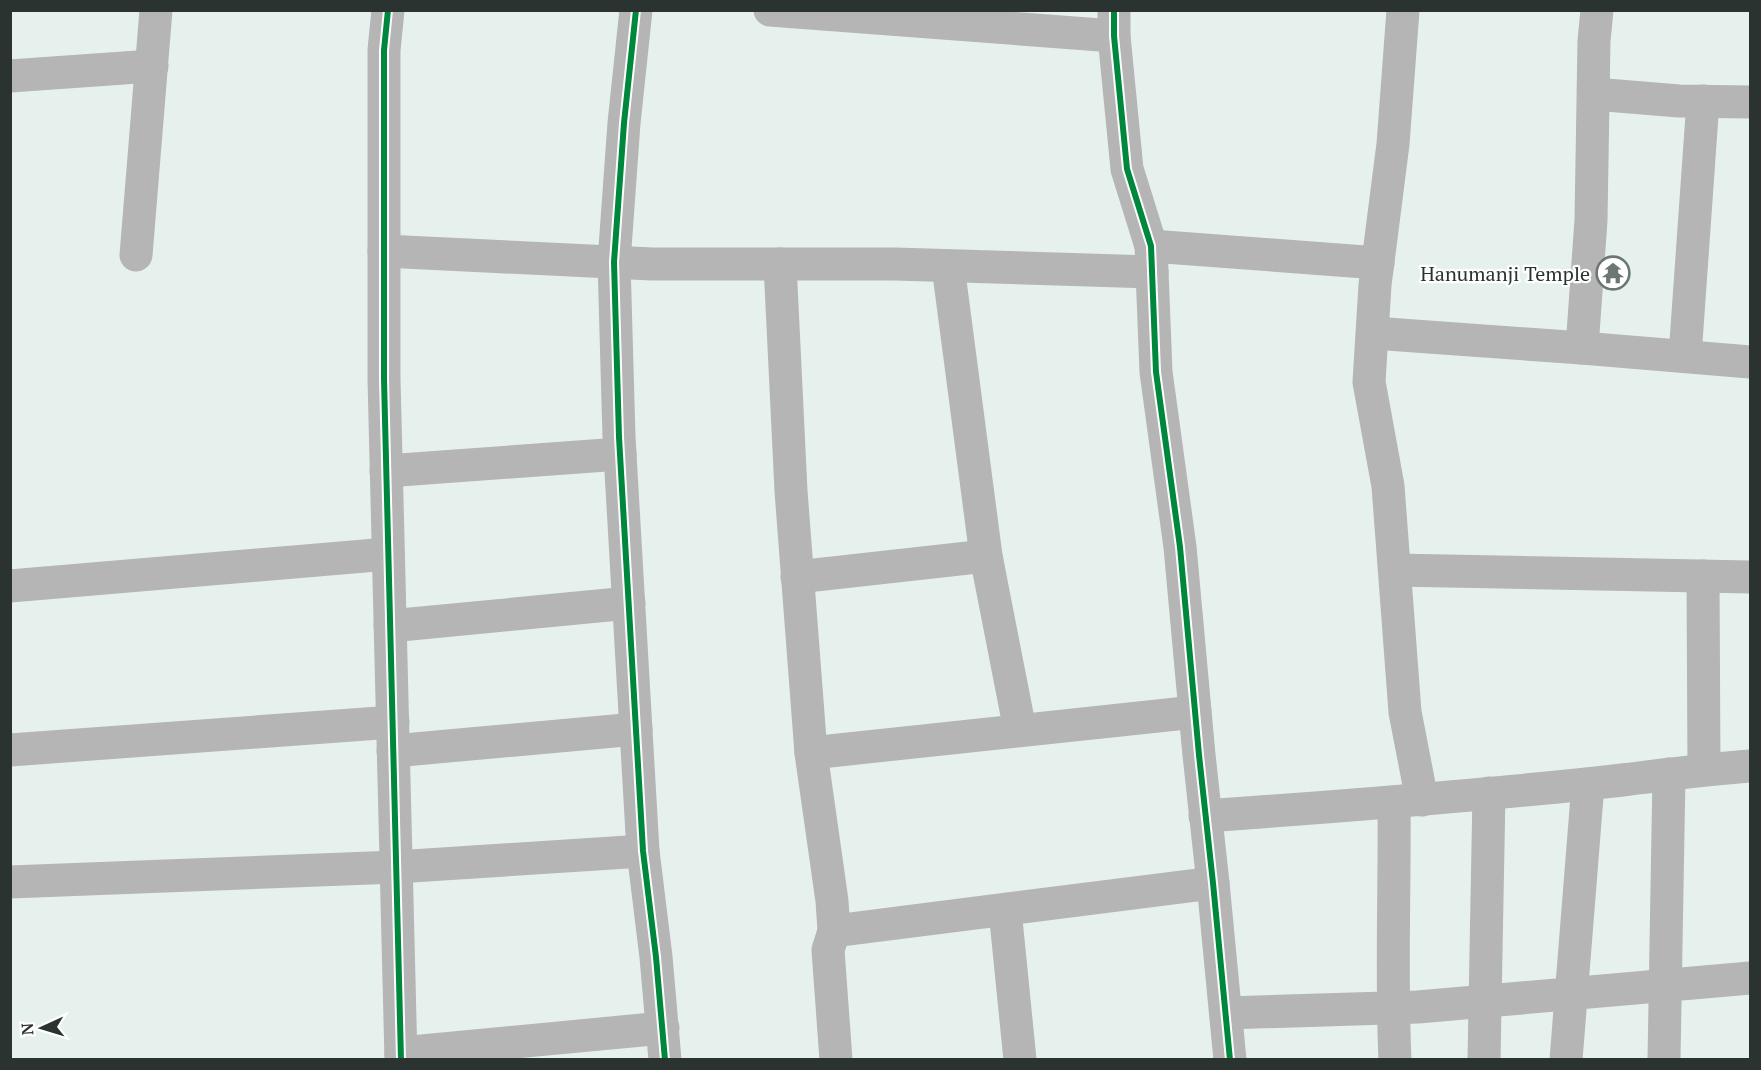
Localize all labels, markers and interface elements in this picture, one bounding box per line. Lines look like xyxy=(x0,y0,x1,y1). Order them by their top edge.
temple icon: Hanumanji Temple xyxy=(1595,255,1631,291)
place label: Hanumanji Temple xyxy=(1420,260,1590,287)
north arrow xyxy=(12,998,72,1058)
text: N xyxy=(16,1022,38,1036)

